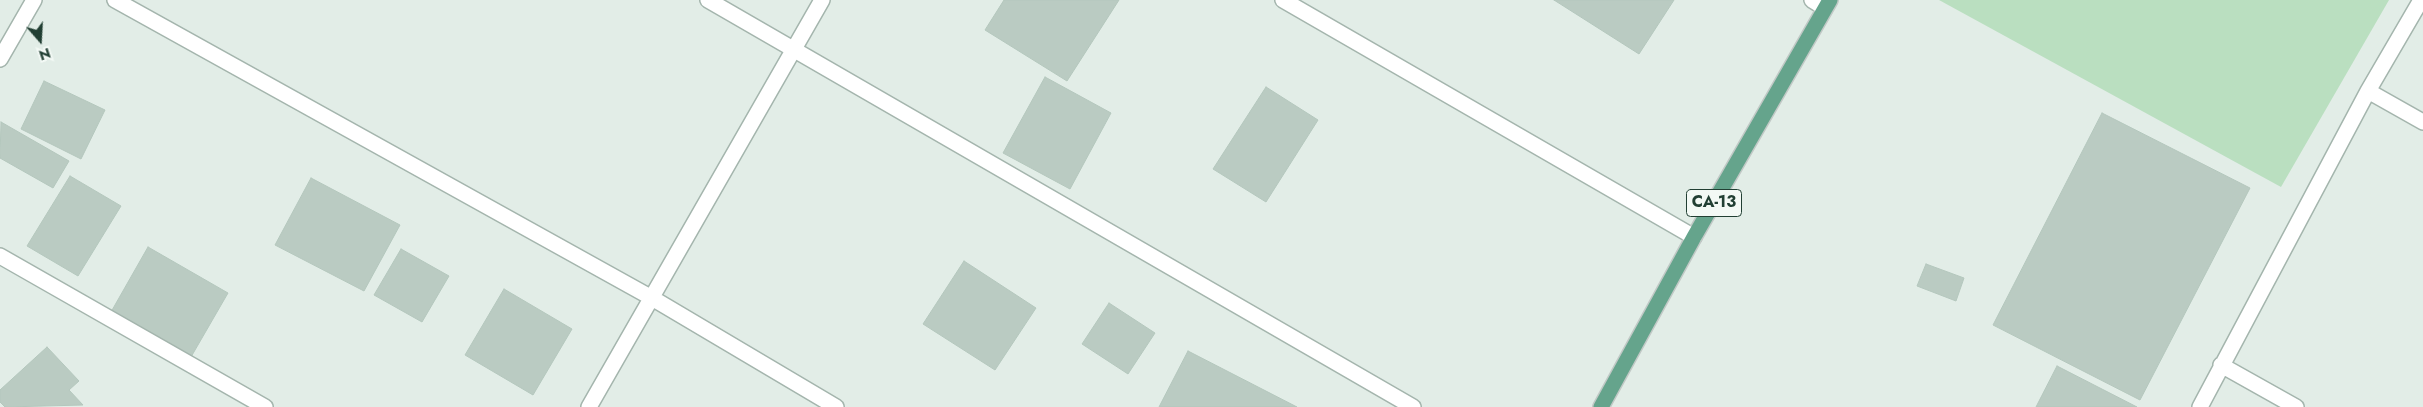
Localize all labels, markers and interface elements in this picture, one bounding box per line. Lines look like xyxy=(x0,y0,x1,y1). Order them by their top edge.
north arrow xyxy=(15,15,65,65)
text: N xyxy=(36,43,53,65)
road number: CA-13 xyxy=(1686,190,1742,217)

